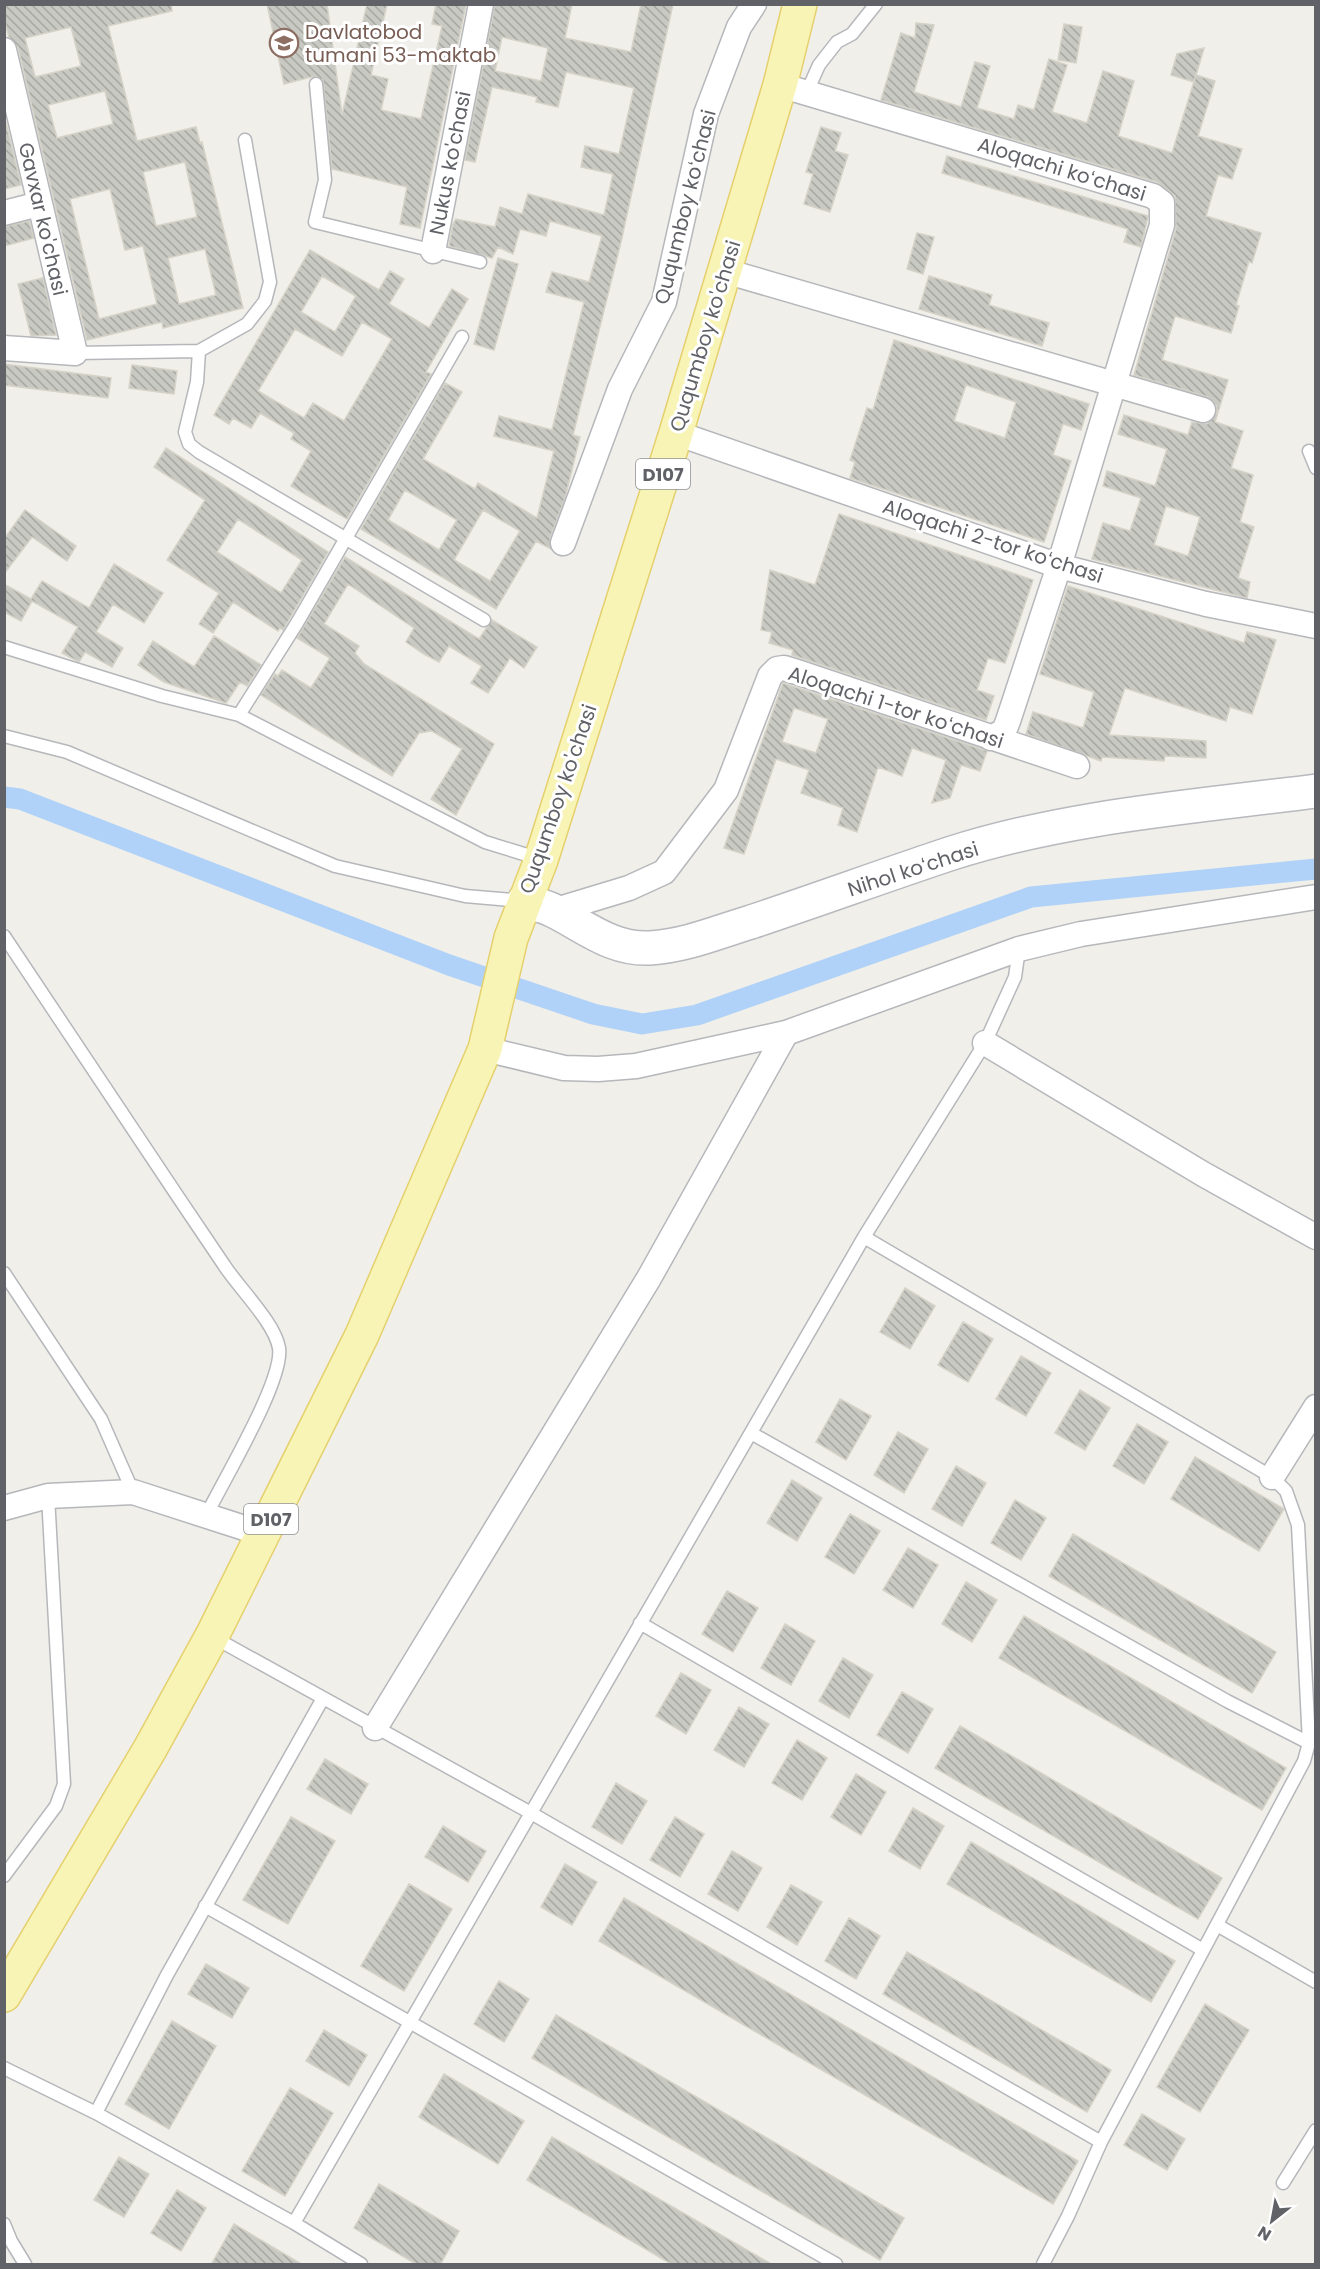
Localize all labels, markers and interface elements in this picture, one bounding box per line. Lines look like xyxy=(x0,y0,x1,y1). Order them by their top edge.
place label: Davlatobod tumani 53-maktab xyxy=(305,18,496,69)
school or university icon: Davlatobod tumani 53-maktab xyxy=(268,27,300,59)
street label: Nukus ko'chasi xyxy=(422,89,478,237)
street label: Ququmboy koʻchasi xyxy=(647,107,723,307)
street label: Aloqachi koʻchasi xyxy=(974,130,1150,208)
street label: Gavxar ko'chasi xyxy=(12,140,74,298)
street label: Ququmboy ko'chasi xyxy=(663,237,747,435)
road number: D107 xyxy=(636,459,690,489)
street label: Aloqachi 2-tor koʻchasi xyxy=(879,492,1107,590)
street label: Aloqachi 1-tor koʻchasi xyxy=(785,659,1007,755)
street label: Ququmboy ko'chasi xyxy=(512,701,604,897)
street label: Nihol koʻchasi xyxy=(844,835,982,903)
road number: D107 xyxy=(244,1504,298,1534)
north arrow xyxy=(1242,2191,1302,2251)
text: N xyxy=(1253,2220,1276,2246)

